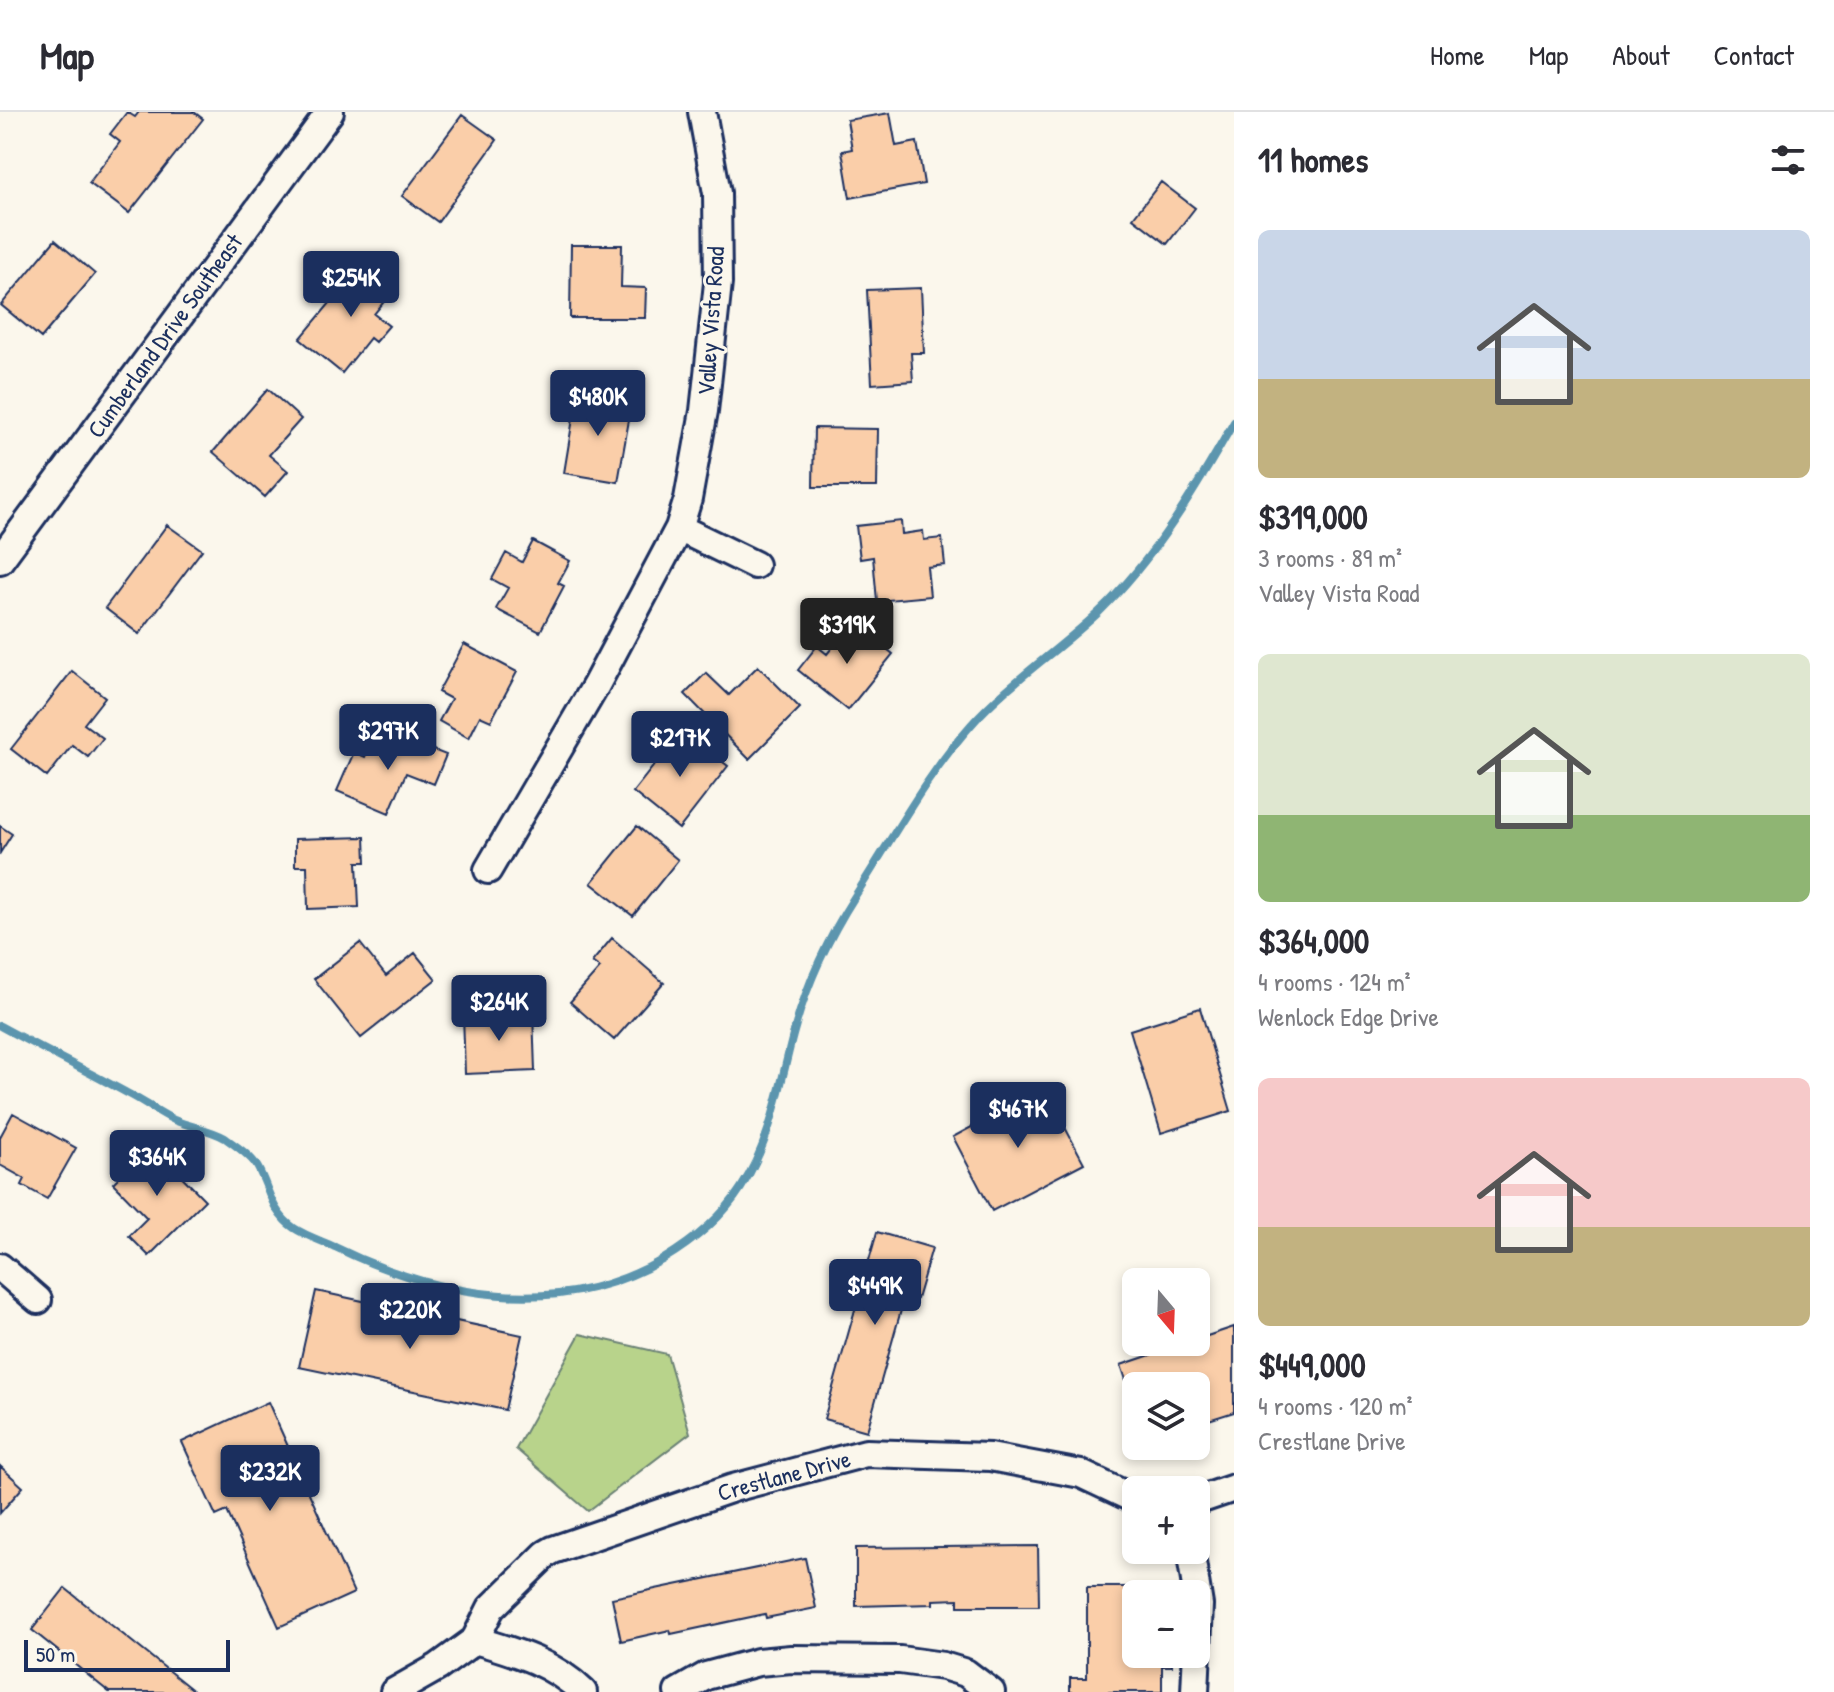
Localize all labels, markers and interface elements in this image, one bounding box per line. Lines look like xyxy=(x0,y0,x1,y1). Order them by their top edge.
text: Map xyxy=(40,29,94,81)
text: Home xyxy=(1430,36,1485,74)
text: Map xyxy=(1529,36,1568,74)
text: About xyxy=(1612,36,1670,74)
text: Contact xyxy=(1714,36,1794,74)
text: 11 homes xyxy=(1258,137,1368,183)
icon: filters xyxy=(1766,138,1810,182)
street label: Cumberland Drive Southeast xyxy=(79,226,250,444)
street label: Valley Vista Road xyxy=(689,245,731,396)
pin: $254K xyxy=(295,251,407,319)
text: $254K xyxy=(321,259,381,294)
icon: home xyxy=(1462,282,1606,426)
pin: $480K xyxy=(542,370,654,438)
text: $480K xyxy=(568,378,628,413)
text: $319,000 xyxy=(1258,494,1368,540)
text: 3 rooms · 89 m² xyxy=(1258,540,1402,575)
text: Valley Vista Road xyxy=(1258,575,1420,610)
pin: $319K xyxy=(791,598,903,666)
text: $319K xyxy=(818,606,876,641)
pin: $297K xyxy=(332,704,444,772)
icon: home xyxy=(1462,706,1606,850)
pin: $217K xyxy=(624,711,736,779)
text: $297K xyxy=(357,712,419,747)
text: $217K xyxy=(649,719,711,754)
text: $364,000 xyxy=(1258,918,1369,964)
text: 4 rooms · 124 m² xyxy=(1258,964,1411,999)
pin: $264K xyxy=(443,975,555,1043)
text: $264K xyxy=(469,983,529,1018)
text: Wenlock Edge Drive xyxy=(1258,999,1439,1034)
pin: $467K xyxy=(962,1082,1074,1150)
text: $467K xyxy=(988,1090,1048,1125)
pin: $364K xyxy=(101,1130,213,1198)
icon: home xyxy=(1462,1130,1606,1274)
text: $364K xyxy=(128,1138,186,1173)
pin: $449K xyxy=(819,1259,931,1327)
text: $449K xyxy=(847,1267,903,1302)
north arrow xyxy=(1122,1268,1210,1356)
map controls xyxy=(1122,1268,1210,1668)
pin: $220K xyxy=(354,1283,466,1351)
text: $220K xyxy=(379,1291,441,1326)
text: $449,000 xyxy=(1258,1342,1366,1388)
button: layers xyxy=(1122,1372,1210,1460)
text: 4 rooms · 120 m² xyxy=(1258,1388,1412,1423)
text: Crestlane Drive xyxy=(1258,1423,1406,1458)
street label: Crestlane Drive xyxy=(714,1442,854,1508)
pin: $232K xyxy=(214,1445,326,1513)
text: $232K xyxy=(239,1453,301,1488)
button: + xyxy=(1122,1476,1210,1564)
button: − xyxy=(1122,1580,1210,1668)
scale bar xyxy=(24,1636,230,1672)
text: 50 m xyxy=(36,1639,75,1669)

